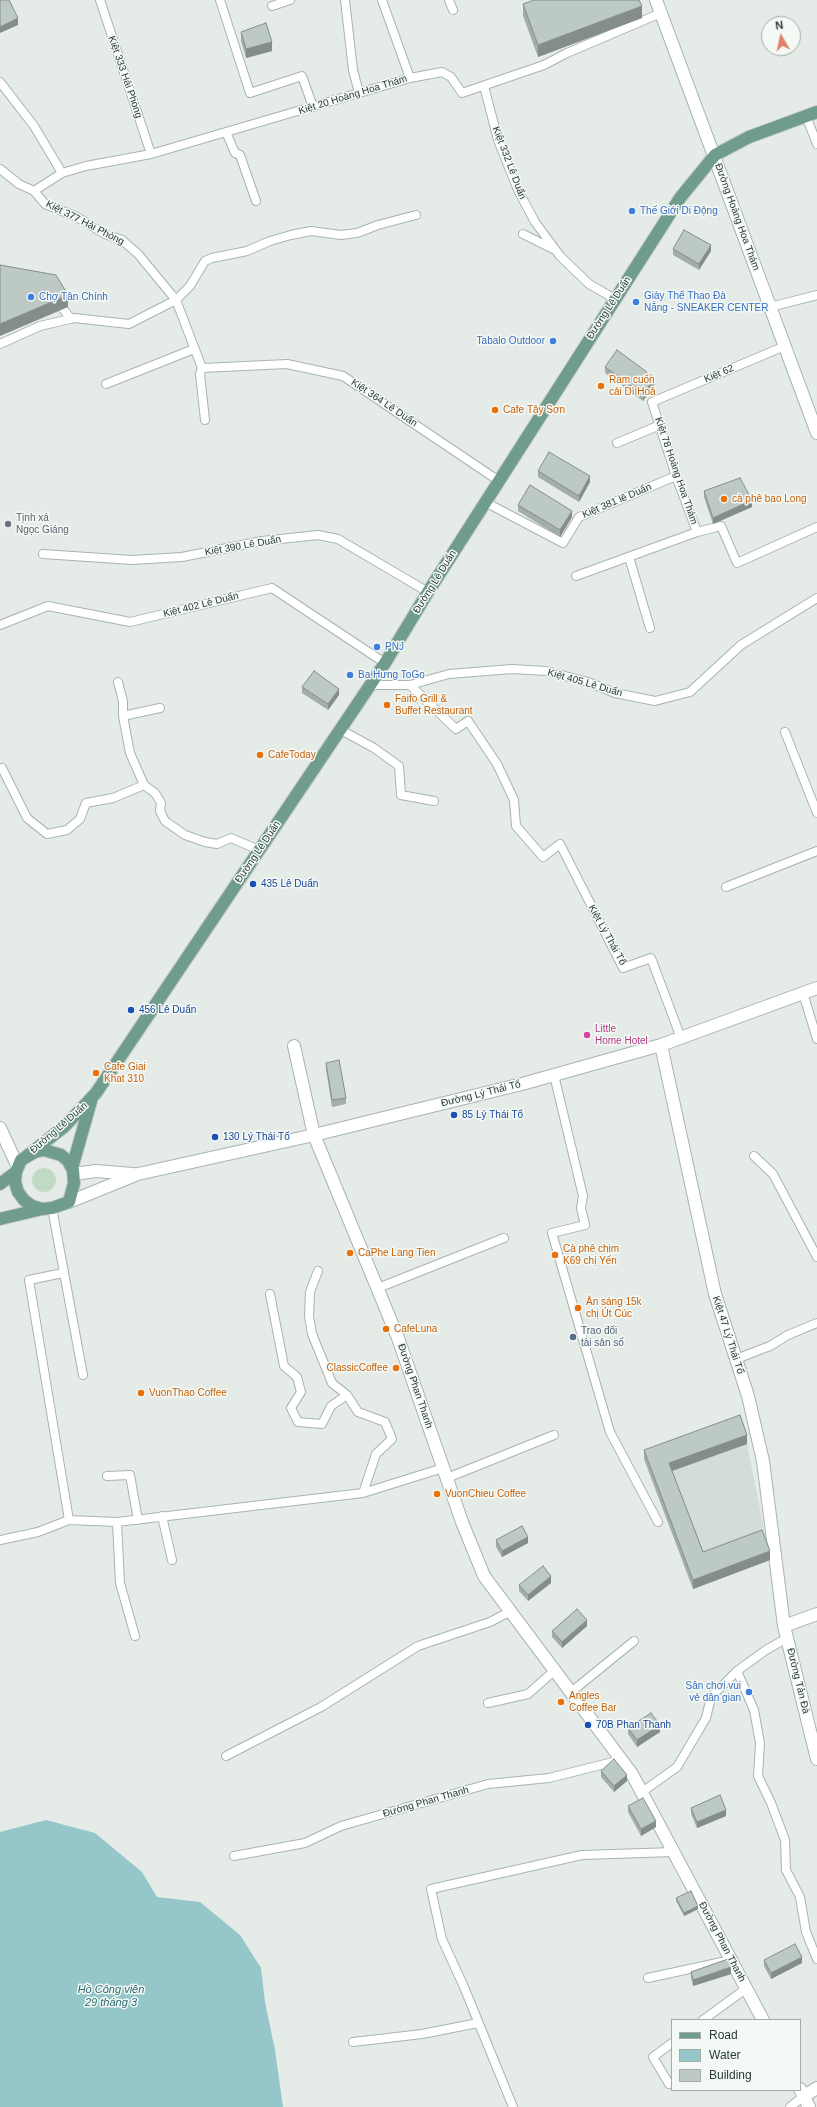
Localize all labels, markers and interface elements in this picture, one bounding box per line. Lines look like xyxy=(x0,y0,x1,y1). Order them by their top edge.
north arrow xyxy=(761,16,801,56)
text: N xyxy=(774,19,784,32)
street label: Kiệt 333 Hải Phòng xyxy=(105,34,145,120)
street label: Kiệt 20 Hoàng Hoa Thám xyxy=(297,73,409,117)
street label: Kiệt 332 Lê Duẩn xyxy=(490,125,528,201)
street label: Đường Hoàng Hoa Thám xyxy=(712,162,762,272)
street label: Kiệt 377 Hải Phòng xyxy=(44,198,126,248)
place label: Thế Giới Di Động xyxy=(640,205,718,217)
marker: Thế Giới Di Động xyxy=(627,206,637,216)
street label: Đường Lê Duẩn xyxy=(584,274,634,342)
place label: Giày Thể Thao Đà Nẵng - SNEAKER CENTER xyxy=(644,290,768,314)
place label: Chợ Tân Chính xyxy=(39,291,108,303)
marker: Chợ Tân Chính xyxy=(26,292,36,302)
marker: Giày Thể Thao Đà Nẵng - SNEAKER CENTER xyxy=(631,297,641,307)
place label: Tabalo Outdoor xyxy=(477,335,545,347)
marker: Tabalo Outdoor xyxy=(548,336,558,346)
street label: Kiệt 62 xyxy=(702,362,736,386)
place label: Ram cuốn cải Dì Hoả xyxy=(609,374,656,398)
street label: Kiệt 364 Lê Duẩn xyxy=(349,376,419,430)
marker: Ram cuốn cải Dì Hoả xyxy=(596,381,606,391)
place label: Cafe Tây Sơn xyxy=(503,404,565,416)
marker: Cafe Tây Sơn xyxy=(490,405,500,415)
street label: Kiệt 78 Hoàng Hoa Thám xyxy=(652,416,700,526)
street label: Kiệt 381 lê Duẩn xyxy=(581,481,653,521)
place label: cà phê bao Long xyxy=(732,493,807,505)
marker: cà phê bao Long xyxy=(719,494,729,504)
place label: Tịnh xá Ngọc Giáng xyxy=(16,512,69,536)
marker: Tịnh xá Ngọc Giáng xyxy=(3,519,13,529)
street label: Kiệt 390 Lê Duẩn xyxy=(204,533,282,559)
street label: Đường Lê Duẩn xyxy=(411,548,459,616)
street label: Kiệt 402 Lê Duẩn xyxy=(162,590,240,620)
place label: PNJ xyxy=(385,641,404,653)
marker: PNJ xyxy=(372,642,382,652)
street label: Kiệt 405 Lê Duẩn xyxy=(546,667,624,699)
place label: Ba Hưng ToGo xyxy=(358,669,425,681)
marker: Ba Hưng ToGo xyxy=(345,670,355,680)
place label: Faifo Grill & Buffet Restaurant xyxy=(395,693,473,716)
marker: Faifo Grill & Buffet Restaurant xyxy=(382,700,392,710)
place label: CafeToday xyxy=(268,749,316,761)
marker: CafeToday xyxy=(255,750,265,760)
street label: Đường Lê Duẩn xyxy=(233,819,283,885)
place label: 435 Lê Duẩn xyxy=(261,878,318,890)
marker: 435 Lê Duẩn xyxy=(248,879,258,889)
street label: Kiệt Lý Thái Tổ xyxy=(585,903,629,967)
place label: 456 Lê Duẩn xyxy=(139,1004,196,1016)
marker: 456 Lê Duẩn xyxy=(126,1005,136,1015)
place label: Little Home Hotel xyxy=(595,1023,648,1046)
marker: Little Home Hotel xyxy=(582,1030,592,1040)
place label: Cafe Giai Khat 310 xyxy=(104,1061,146,1084)
marker: Cafe Giai Khat 310 xyxy=(91,1068,101,1078)
street label: Đường Lý Thái Tổ xyxy=(440,1078,522,1110)
street label: Đường Lê Duẩn xyxy=(28,1100,90,1156)
place label: 85 Lý Thái Tổ xyxy=(462,1109,523,1121)
marker: 85 Lý Thái Tổ xyxy=(449,1110,459,1120)
place label: 130 Lý Thái Tổ xyxy=(223,1131,290,1143)
marker: 130 Lý Thái Tổ xyxy=(210,1132,220,1142)
place label: Cà phê chim K69 chị Yến xyxy=(563,1243,619,1266)
place label: CaPhe Lang Tien xyxy=(358,1247,435,1259)
marker: CaPhe Lang Tien xyxy=(345,1248,355,1258)
marker: Cà phê chim K69 chị Yến xyxy=(550,1250,560,1260)
street label: Kiệt 47 Lý Thái Tổ xyxy=(710,1295,746,1375)
place label: Ăn sáng 15k chị Út Cúc xyxy=(586,1296,642,1320)
marker: Ăn sáng 15k chị Út Cúc xyxy=(573,1303,583,1313)
place label: CafeLuna xyxy=(394,1323,437,1335)
marker: CafeLuna xyxy=(381,1324,391,1334)
place label: Trao đổi tài sản số xyxy=(581,1325,624,1348)
marker: Trao đổi tài sản số xyxy=(568,1332,578,1342)
street label: Đường Phan Thanh xyxy=(395,1342,435,1430)
place label: ClassicCoffee xyxy=(326,1362,388,1374)
marker: ClassicCoffee xyxy=(391,1363,401,1373)
place label: VuonThao Coffee xyxy=(149,1387,227,1399)
marker: VuonThao Coffee xyxy=(136,1388,146,1398)
place label: VuonChieu Coffee xyxy=(445,1488,526,1500)
marker: VuonChieu Coffee xyxy=(432,1489,442,1499)
street label: Đường Tản Đà xyxy=(784,1647,812,1715)
place label: Sân chơi vui vẻ dân gian xyxy=(686,1680,741,1704)
marker: Sân chơi vui vẻ dân gian xyxy=(744,1687,754,1697)
place label: Angles Coffee Bar xyxy=(569,1690,617,1714)
marker: Angles Coffee Bar xyxy=(556,1697,566,1707)
place label: 70B Phan Thanh xyxy=(596,1719,671,1731)
marker: 70B Phan Thanh xyxy=(583,1720,593,1730)
street label: Đường Phan Thanh xyxy=(382,1784,470,1820)
street label: Đường Phan Thanh xyxy=(696,1900,748,1984)
water label: Hồ Công viên 29 tháng 3 xyxy=(78,1983,144,2009)
legend xyxy=(671,2019,801,2091)
text: Road xyxy=(709,2028,738,2042)
text: Water xyxy=(709,2048,741,2062)
text: Building xyxy=(709,2068,752,2082)

